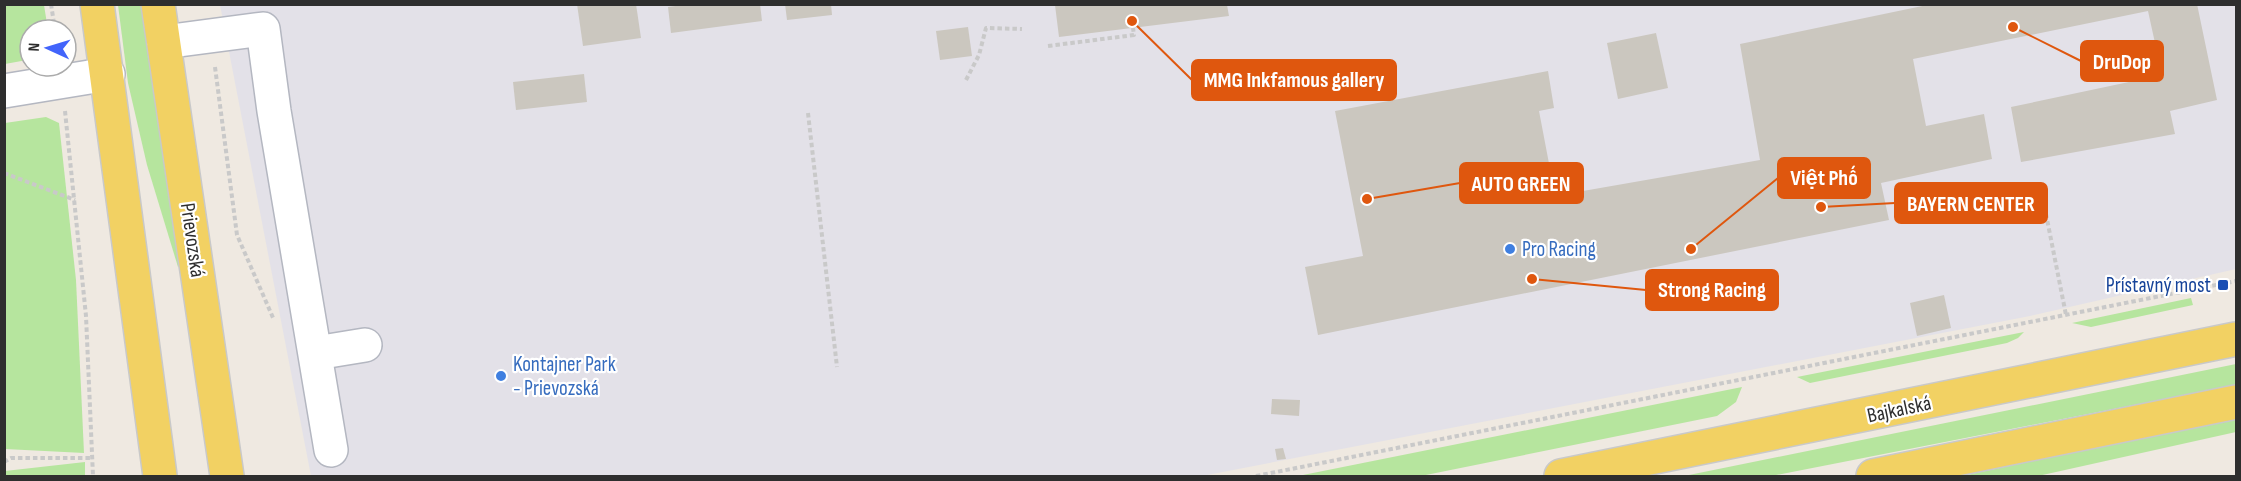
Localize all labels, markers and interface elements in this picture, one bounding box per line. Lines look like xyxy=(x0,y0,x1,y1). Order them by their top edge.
north arrow xyxy=(18,18,78,78)
callout: DruDop xyxy=(2081,41,2163,81)
text: N xyxy=(25,42,44,52)
text: DruDop xyxy=(2093,49,2151,76)
callout: MMG Inkfamous gallery xyxy=(1192,60,1396,100)
text: MMG Inkfamous gallery xyxy=(1204,67,1384,94)
callout: Việt Phố xyxy=(1778,158,1870,198)
callout: AUTO GREEN xyxy=(1460,163,1583,203)
text: Việt Phố xyxy=(1790,165,1858,192)
text: AUTO GREEN xyxy=(1470,171,1571,198)
callout: BAYERN CENTER xyxy=(1895,183,2047,223)
text: BAYERN CENTER xyxy=(1907,191,2035,218)
street label: Prievozská xyxy=(175,201,210,279)
place label: Pro Racing xyxy=(1522,237,1596,262)
marker: Pro Racing xyxy=(1503,242,1517,256)
callout: Strong Racing xyxy=(1646,270,1778,310)
place label: Prístavný most xyxy=(2106,273,2211,298)
text: Strong Racing xyxy=(1658,277,1766,304)
marker: Prístavný most xyxy=(2216,278,2230,292)
place label: Kontajner Park - Prievozská xyxy=(513,352,616,401)
marker: Kontajner Park - Prievozská xyxy=(494,369,508,383)
street label: Bajkalská xyxy=(1865,391,1933,428)

